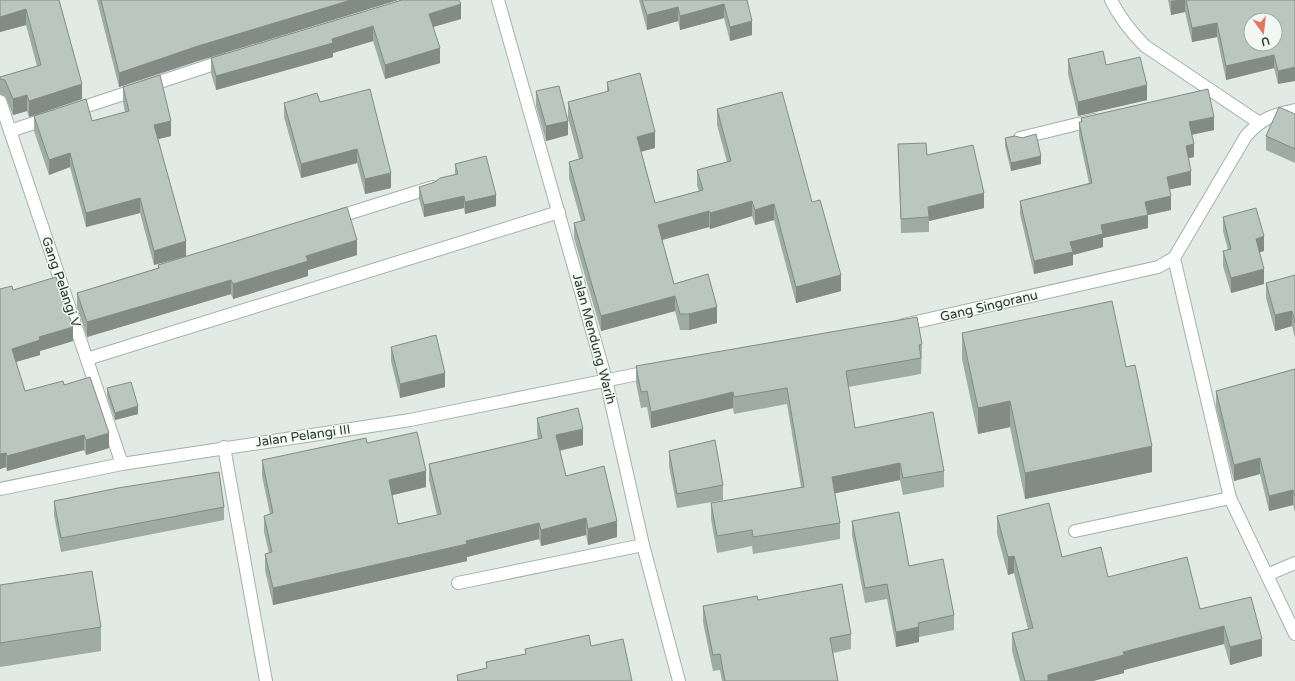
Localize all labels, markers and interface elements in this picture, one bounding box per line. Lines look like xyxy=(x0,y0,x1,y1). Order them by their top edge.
north arrow xyxy=(1243,12,1283,52)
text: U xyxy=(1260,34,1271,49)
street label: Gang Pelangi V xyxy=(38,235,84,329)
street label: Jalan Mendung Warih xyxy=(569,272,619,406)
street label: Gang Singoranu xyxy=(939,287,1039,325)
street label: Jalan Pelangi III xyxy=(255,421,351,451)

